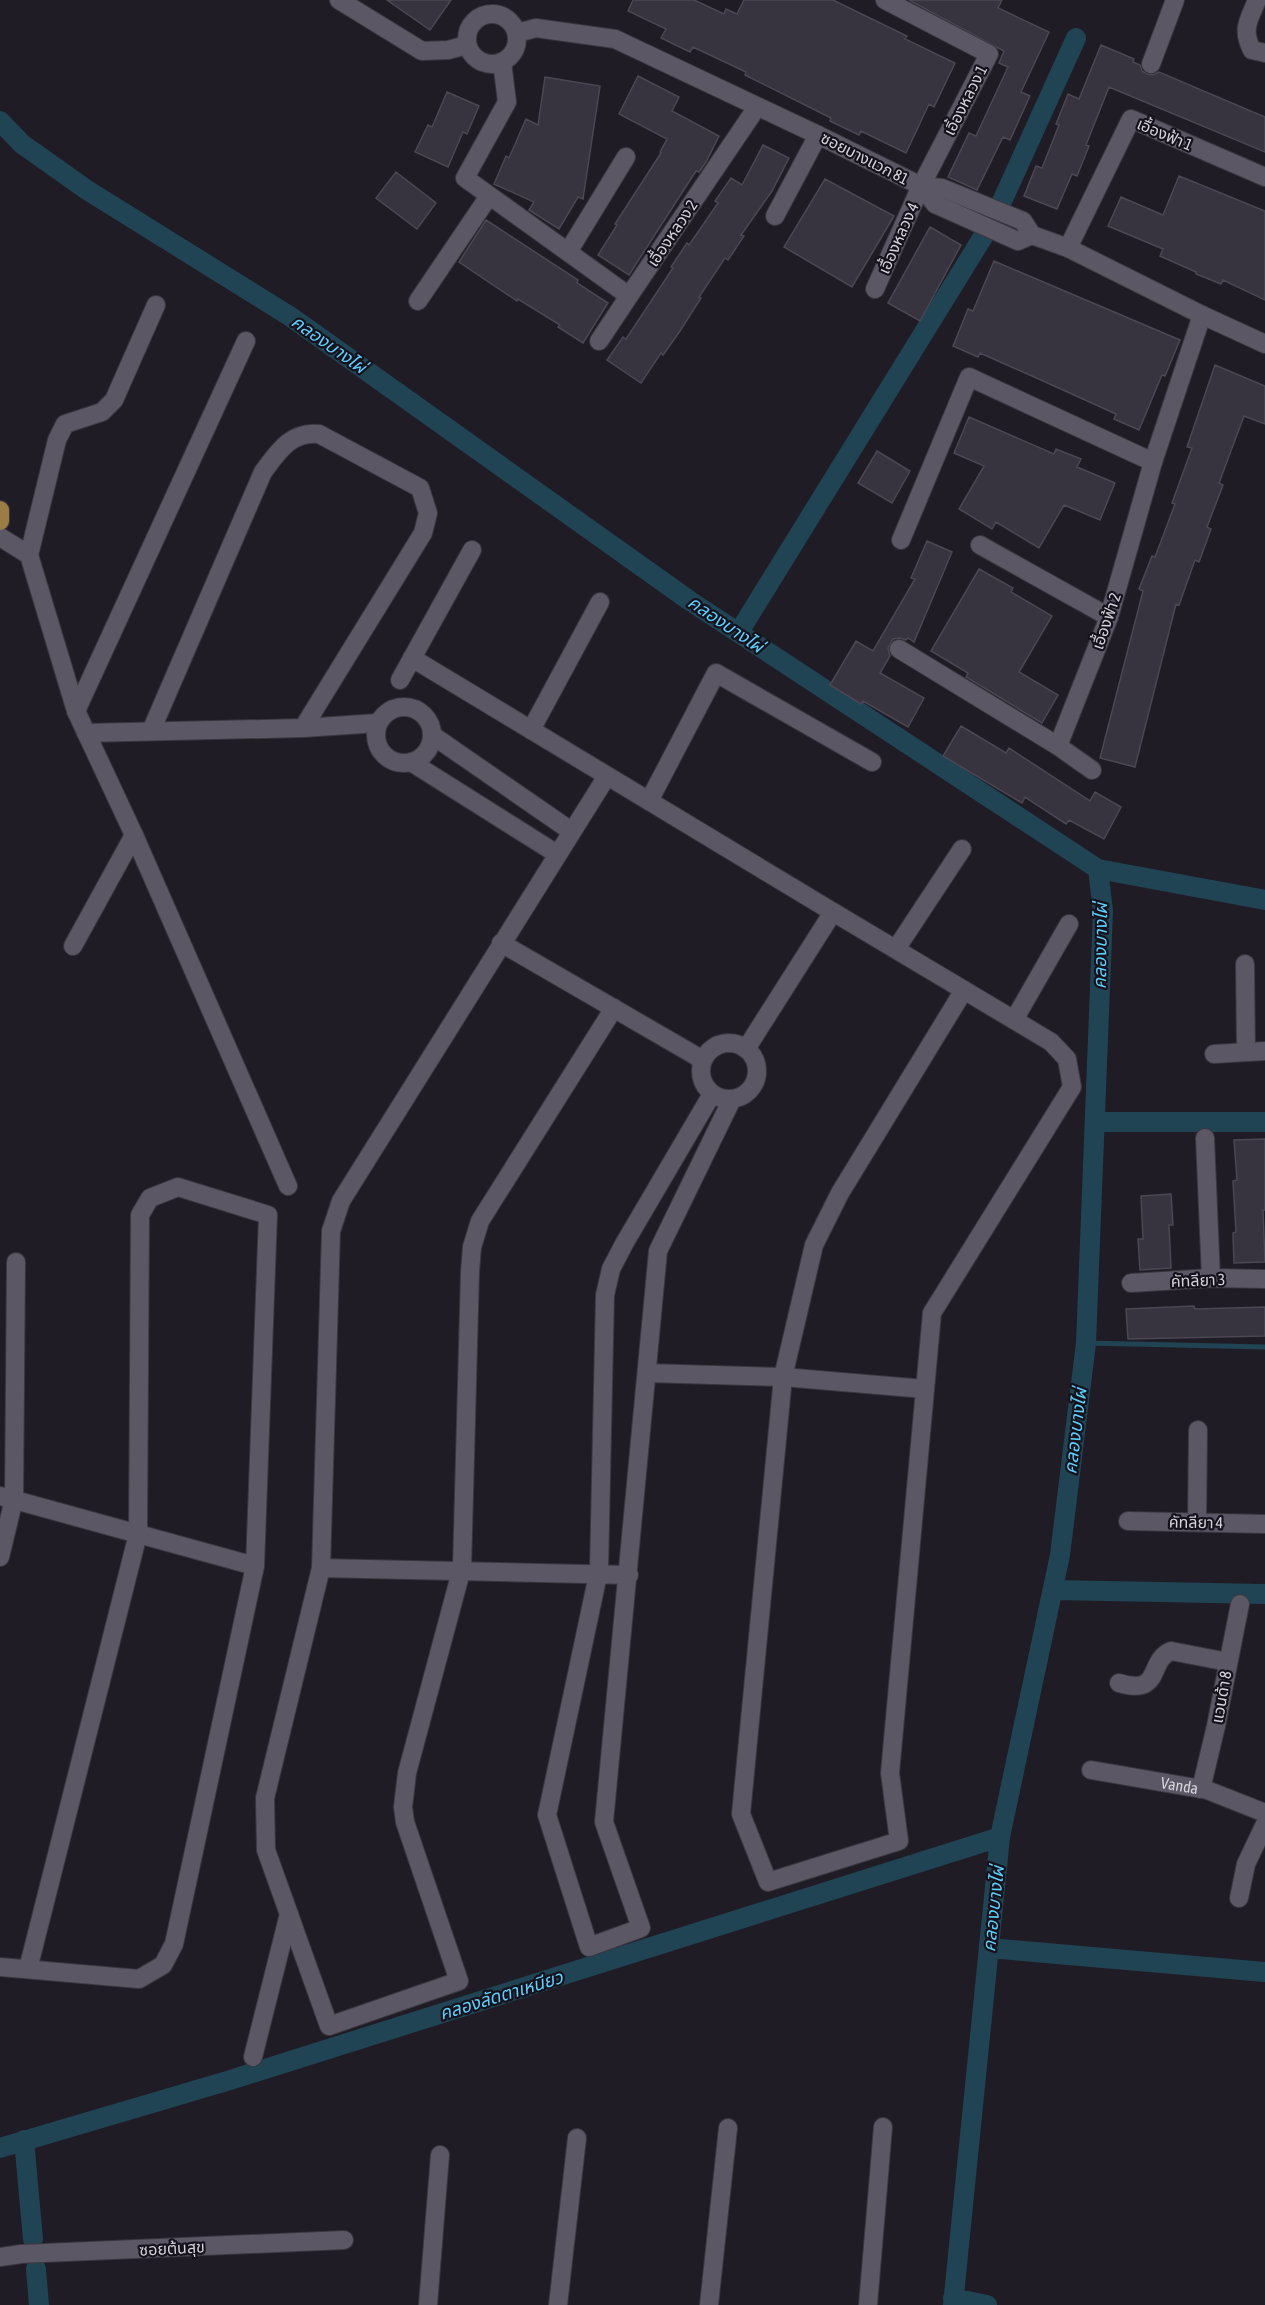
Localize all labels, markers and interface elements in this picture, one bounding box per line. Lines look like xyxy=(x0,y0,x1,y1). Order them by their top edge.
street label: เอิ้องหลวง 1 xyxy=(939,61,990,138)
street label: เอื้องฟ้า 1 xyxy=(1134,112,1196,154)
street label: ซอยบางแวก 81 xyxy=(818,128,912,188)
street label: เอื้องหลวง 2 xyxy=(642,195,701,270)
street label: เอื้องหลวง 4 xyxy=(872,199,922,276)
water label: คลองบางไผ่ xyxy=(288,311,373,379)
street label: เอื้องฟ้า 2 xyxy=(1086,590,1124,652)
water label: คลองบางไผ่ xyxy=(684,591,770,659)
water label: คลองบางไผ่ xyxy=(1089,900,1111,989)
street label: คัทลียา 3 xyxy=(1170,1270,1226,1290)
water label: คลองบางไผ่ xyxy=(1059,1384,1091,1475)
street label: คัทลียา 4 xyxy=(1169,1513,1223,1531)
street label: แวนด้า 8 xyxy=(1208,1669,1234,1725)
street label: Vanda xyxy=(1160,1773,1200,1797)
water label: คลองบางไผ่ xyxy=(978,1862,1008,1953)
water label: คลองลัดตาเหนียว xyxy=(437,1966,566,2024)
street label: ซอยต้นสุข xyxy=(139,2237,205,2260)

